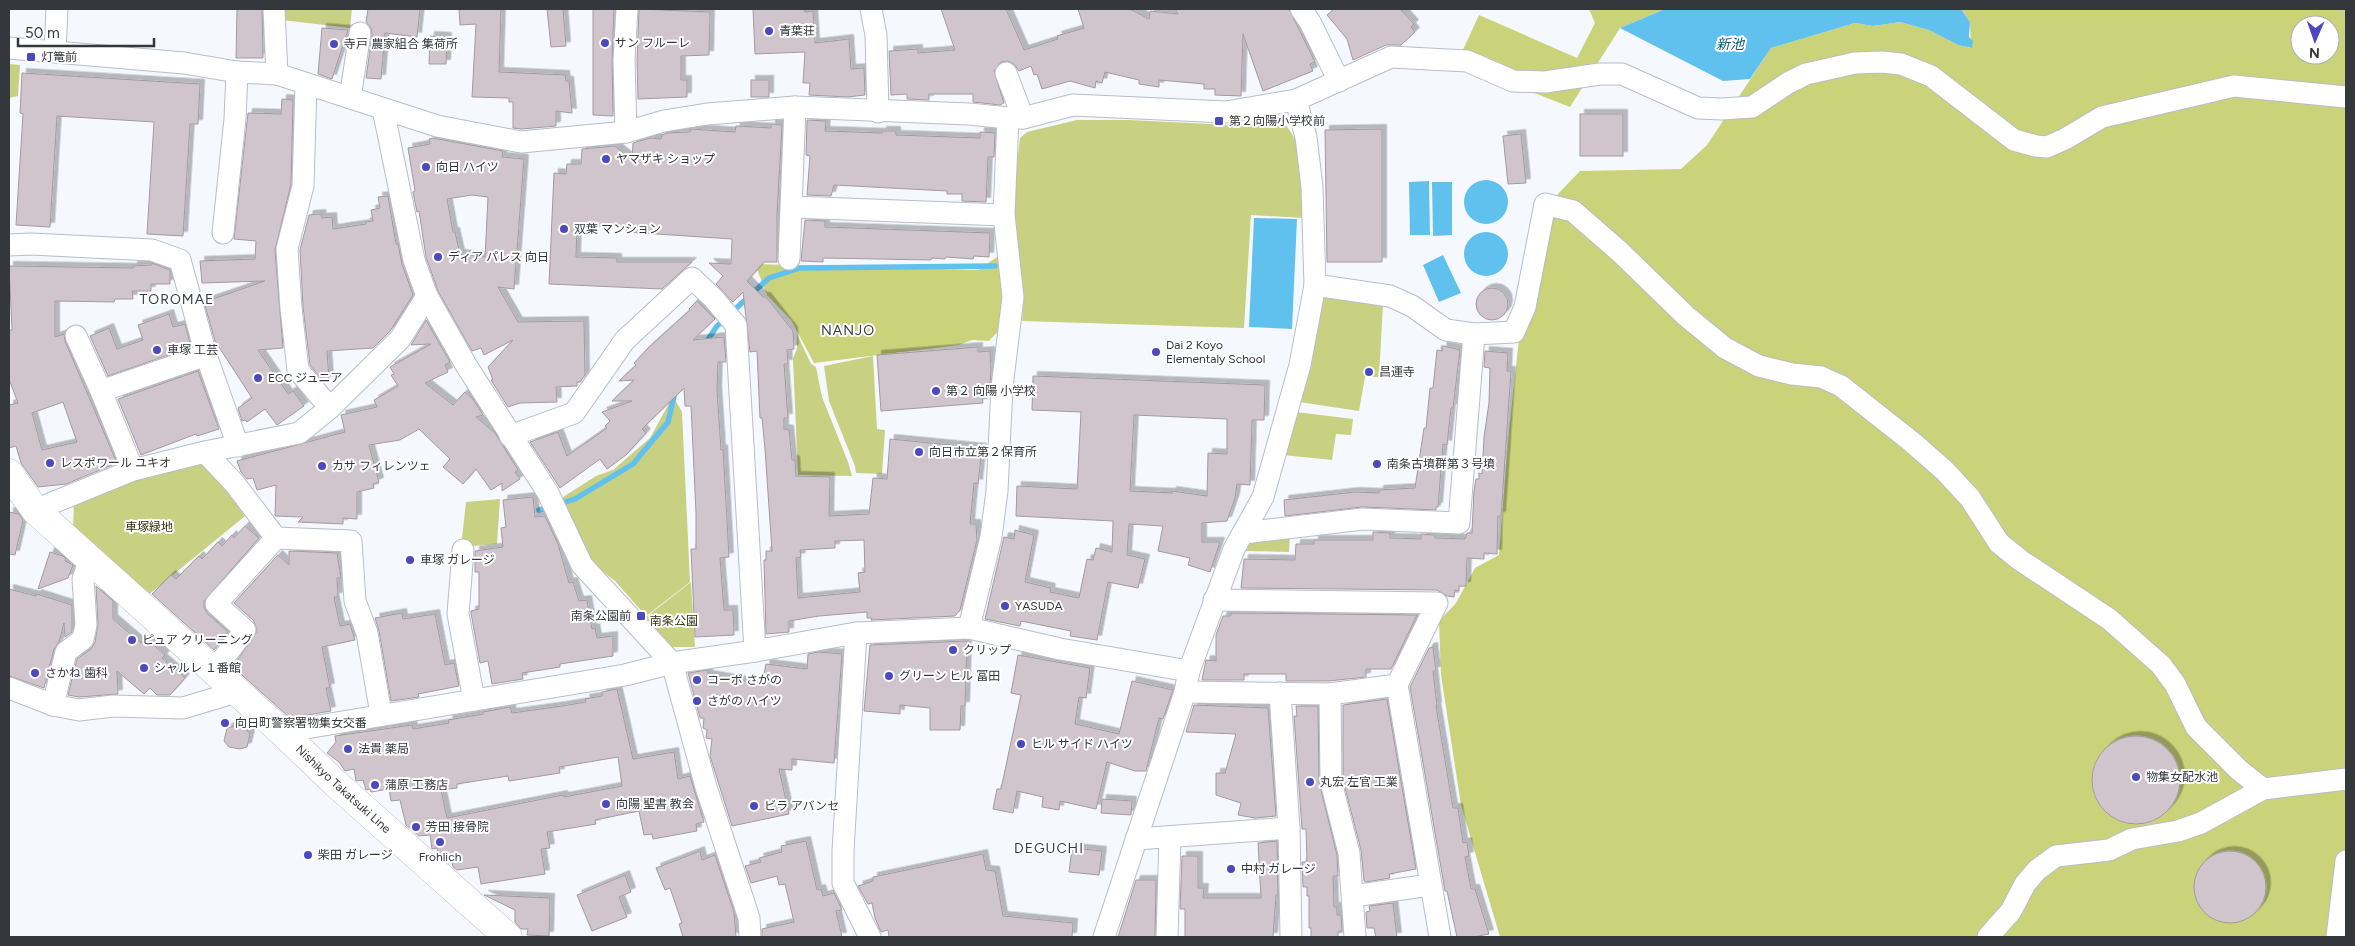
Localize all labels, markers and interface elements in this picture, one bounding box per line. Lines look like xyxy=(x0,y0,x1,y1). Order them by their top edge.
scale bar xyxy=(18,15,154,47)
north arrow xyxy=(2290,15,2340,65)
text: 50 m xyxy=(25,24,60,42)
place label: 青葉荘 xyxy=(779,24,815,38)
marker: 青葉荘 xyxy=(763,25,775,37)
place label: サン フルーレ xyxy=(615,36,690,50)
water label: 新池 xyxy=(1716,36,1746,53)
place label: 寺戸 農家組合 集荷所 xyxy=(344,37,458,51)
marker: サン フルーレ xyxy=(599,37,611,49)
marker: 寺戸 農家組合 集荷所 xyxy=(328,38,340,50)
text: N xyxy=(2309,44,2320,61)
place label: 灯篭前 xyxy=(41,50,77,64)
marker: 灯篭前 xyxy=(25,51,37,63)
place label: 第２向陽小学校前 xyxy=(1229,114,1325,128)
marker: 第２向陽小学校前 xyxy=(1213,115,1225,127)
place label: ヤマザキ ショップ xyxy=(616,152,715,166)
marker: ヤマザキ ショップ xyxy=(600,153,612,165)
place label: 向日 ハイツ xyxy=(436,160,499,174)
marker: 向日 ハイツ xyxy=(420,161,432,173)
place label: 双葉 マンション xyxy=(574,222,661,236)
marker: 双葉 マンション xyxy=(558,223,570,235)
place label: ディア パレス 向日 xyxy=(448,250,549,264)
marker: ディア パレス 向日 xyxy=(432,251,444,263)
district label: TOROMAE xyxy=(140,291,214,308)
district label: NANJO xyxy=(821,322,875,339)
place label: Dai 2 Koyo Elementaly School xyxy=(1166,338,1265,366)
place label: 車塚 工芸 xyxy=(167,343,218,357)
marker: 車塚 工芸 xyxy=(151,344,163,356)
marker: Dai 2 Koyo Elementaly School xyxy=(1150,346,1162,358)
place label: 昌運寺 xyxy=(1379,365,1415,379)
marker: 昌運寺 xyxy=(1363,366,1375,378)
place label: ECC ジュニア xyxy=(268,371,343,385)
marker: ECC ジュニア xyxy=(252,372,264,384)
place label: 第２ 向陽 小学校 xyxy=(946,384,1036,398)
marker: 第２ 向陽 小学校 xyxy=(930,385,942,397)
place label: 向日市立第２保育所 xyxy=(929,445,1037,459)
marker: 向日市立第２保育所 xyxy=(913,446,925,458)
place label: レスポワール ユキオ xyxy=(60,456,171,470)
marker: レスポワール ユキオ xyxy=(44,457,56,469)
place label: 南条古墳群第３号墳 xyxy=(1387,457,1495,471)
marker: 南条古墳群第３号墳 xyxy=(1371,458,1383,470)
place label: カサ フィレンツェ xyxy=(332,459,431,473)
marker: カサ フィレンツェ xyxy=(316,460,328,472)
park label: 車塚緑地 xyxy=(125,520,173,534)
place label: 車塚 ガレージ xyxy=(420,553,495,567)
marker: 車塚 ガレージ xyxy=(404,554,416,566)
place label: YASUDA xyxy=(1015,599,1063,613)
marker: YASUDA xyxy=(999,600,1011,612)
place label: 南条公園前 xyxy=(571,609,631,623)
marker: 南条公園前 xyxy=(635,610,647,622)
park label: 南条公園 xyxy=(650,614,698,628)
place label: ピュア クリーニング xyxy=(142,633,253,647)
marker: ピュア クリーニング xyxy=(126,634,138,646)
place label: クリップ xyxy=(963,643,1011,657)
marker: クリップ xyxy=(947,644,959,656)
place label: シャルレ １番館 xyxy=(154,661,241,675)
marker: シャルレ １番館 xyxy=(138,662,150,674)
place label: さかね 歯科 xyxy=(45,666,108,680)
marker: さかね 歯科 xyxy=(29,667,41,679)
place label: グリーン ヒル 冨田 xyxy=(899,669,1000,683)
marker: グリーン ヒル 冨田 xyxy=(883,670,895,682)
place label: コーポ さがの xyxy=(707,673,782,687)
marker: コーポ さがの xyxy=(691,674,703,686)
place label: さがの ハイツ xyxy=(707,694,782,708)
marker: さがの ハイツ xyxy=(691,695,703,707)
place label: 向日町警察署物集女交番 xyxy=(235,716,367,730)
marker: 向日町警察署物集女交番 xyxy=(219,717,231,729)
place label: ヒル サイド ハイツ xyxy=(1031,737,1133,751)
marker: ヒル サイド ハイツ xyxy=(1015,738,1027,750)
street label: Nishikyo Takatsuki Line xyxy=(293,742,394,836)
place label: 法貴 薬局 xyxy=(358,742,409,756)
marker: 法貴 薬局 xyxy=(342,743,354,755)
place label: 物集女配水池 xyxy=(2146,770,2218,784)
marker: 物集女配水池 xyxy=(2130,771,2142,783)
place label: 丸宏 左官 工業 xyxy=(1320,775,1398,789)
marker: 丸宏 左官 工業 xyxy=(1304,776,1316,788)
place label: 蒲原 工務店 xyxy=(385,778,448,792)
marker: 蒲原 工務店 xyxy=(369,779,381,791)
place label: 向陽 聖書 教会 xyxy=(616,797,694,811)
marker: 向陽 聖書 教会 xyxy=(600,798,612,810)
place label: ビラ アバンセ xyxy=(764,799,839,813)
marker: ビラ アバンセ xyxy=(748,800,760,812)
place label: 芳田 接骨院 xyxy=(426,820,489,834)
marker: 芳田 接骨院 xyxy=(410,821,422,833)
marker: Frohlich xyxy=(434,836,446,848)
district label: DEGUCHI xyxy=(1014,840,1084,857)
place label: 柴田 ガレージ xyxy=(318,848,393,862)
marker: 柴田 ガレージ xyxy=(302,849,314,861)
place label: Frohlich xyxy=(419,850,462,864)
place label: 中村 ガレージ xyxy=(1241,862,1316,876)
marker: 中村 ガレージ xyxy=(1225,863,1237,875)

